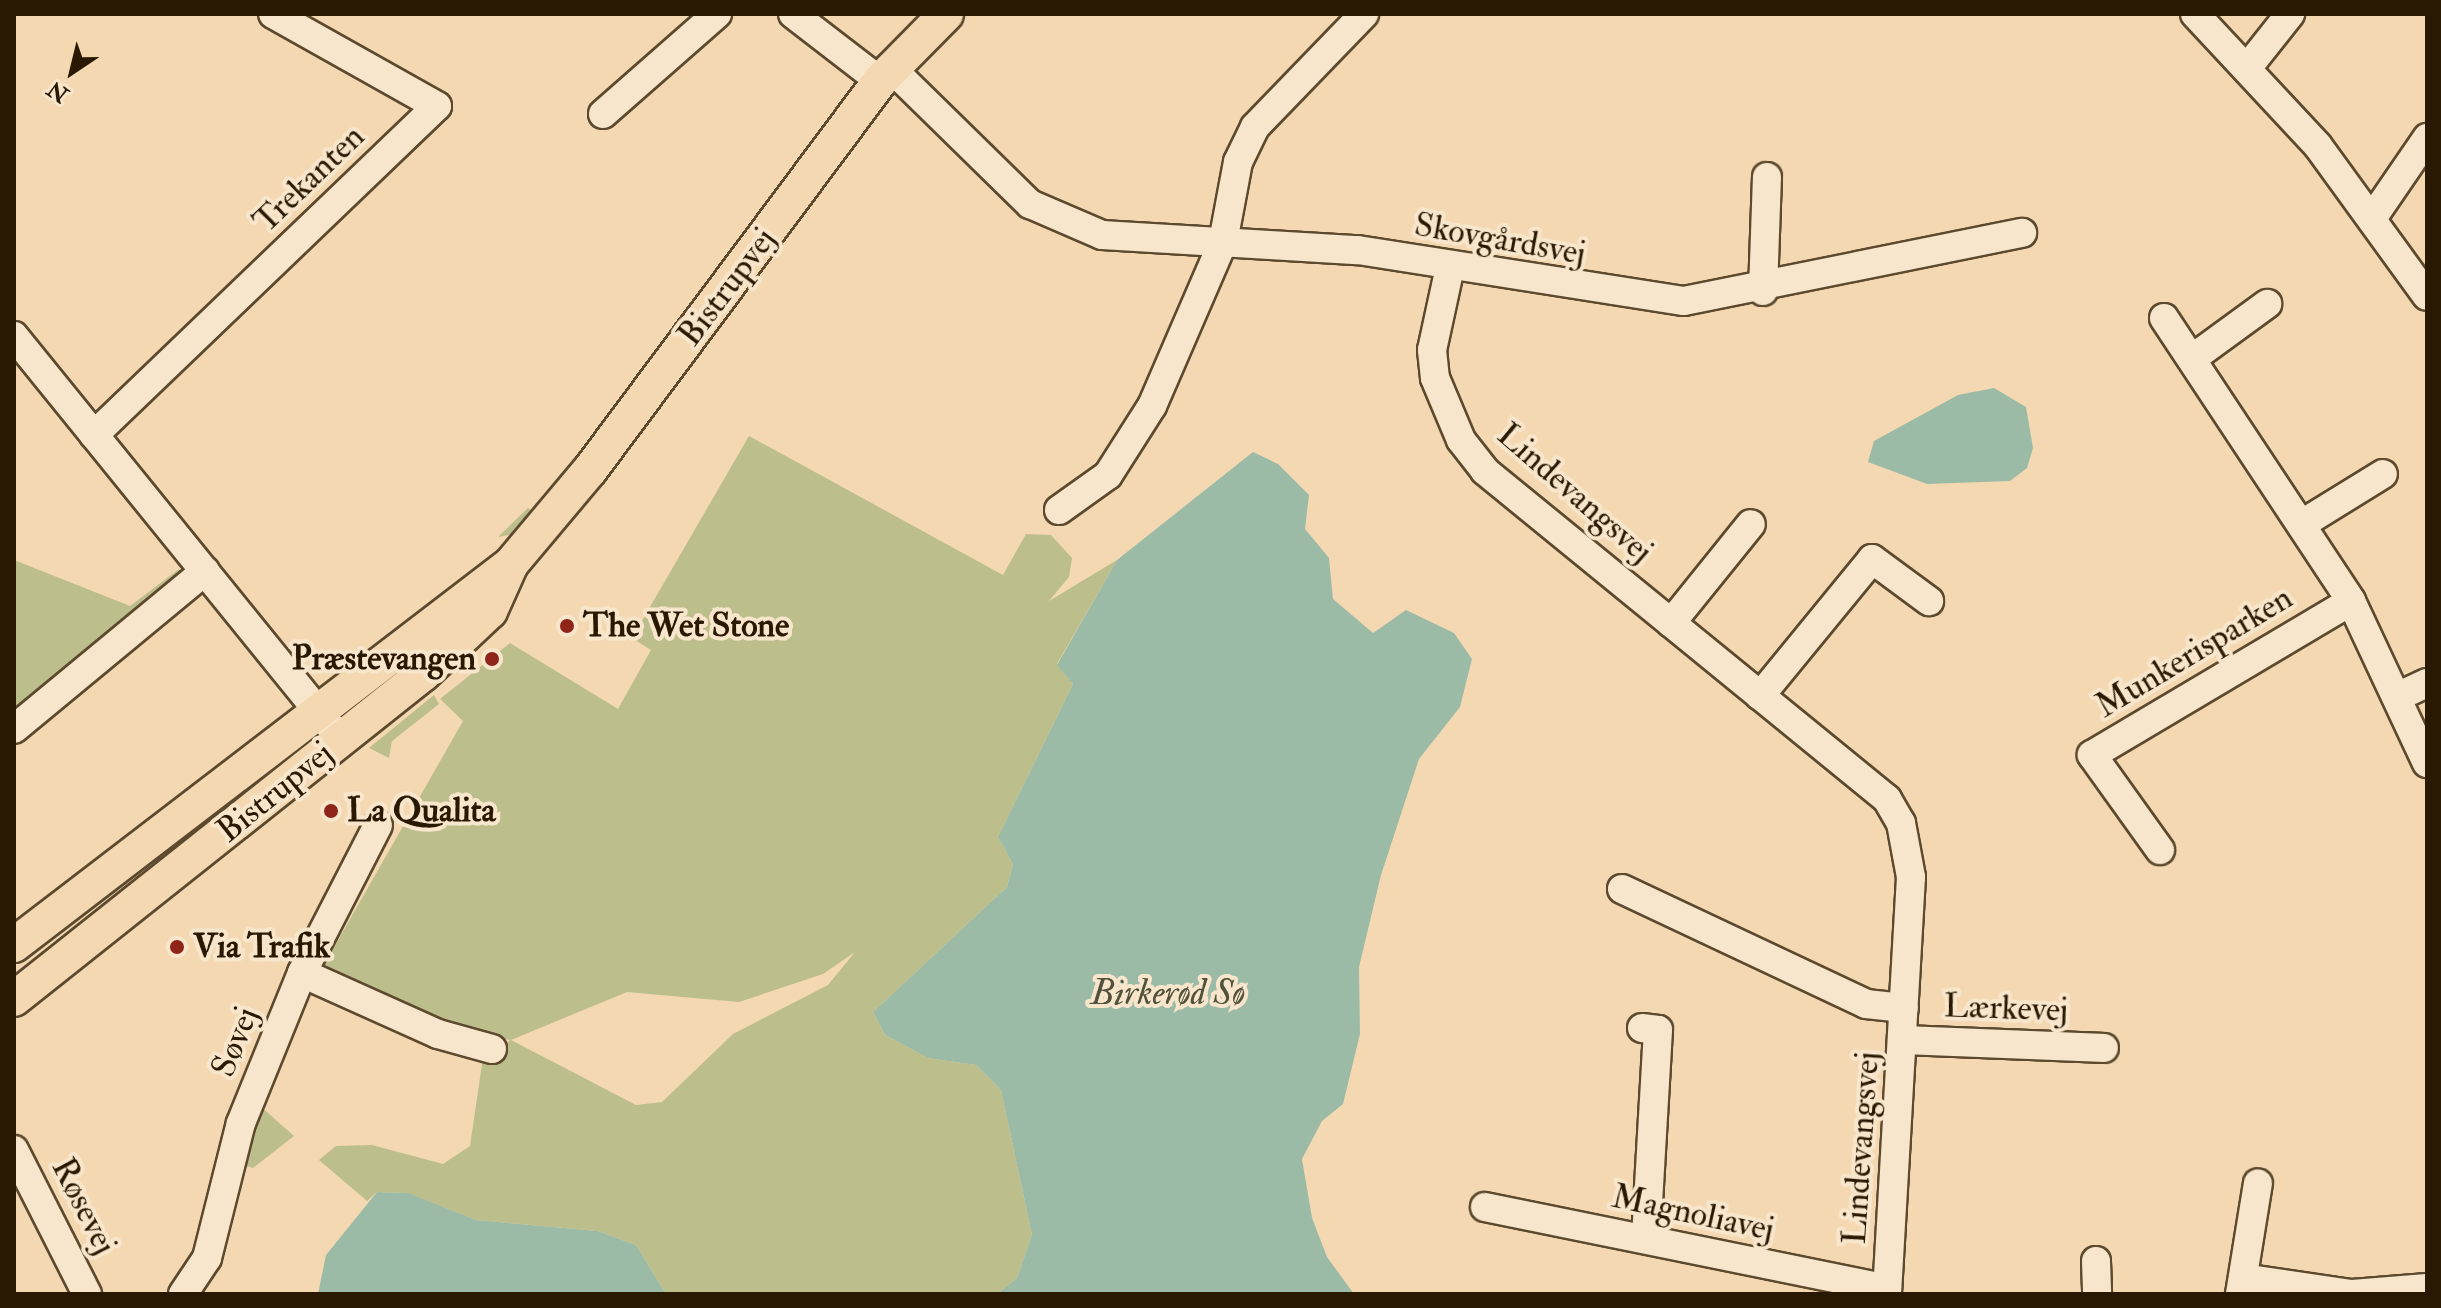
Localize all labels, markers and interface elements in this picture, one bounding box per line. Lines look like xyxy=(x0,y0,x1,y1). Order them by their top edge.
north arrow xyxy=(32,32,112,112)
text: N xyxy=(42,75,74,109)
street label: Trekanten xyxy=(245,116,373,242)
street label: Skovgårdsvej xyxy=(1411,204,1589,274)
street label: Bistrupvej xyxy=(669,220,785,354)
street label: Lindevangsvej xyxy=(1489,414,1661,572)
street label: Munkerisparken xyxy=(2088,577,2300,727)
place label: The Wet Stone xyxy=(583,606,789,646)
marker: The Wet Stone xyxy=(558,617,576,635)
place label: Præstevangen xyxy=(292,639,476,679)
marker: Præstevangen xyxy=(483,650,501,668)
street label: Bistrupvej xyxy=(209,733,341,851)
place label: La Qualita xyxy=(347,791,496,831)
marker: La Qualita xyxy=(322,802,340,820)
place label: Via Trafik xyxy=(193,927,330,967)
marker: Via Trafik xyxy=(168,938,186,956)
water label: Birkerød Sø xyxy=(1091,971,1245,1015)
street label: Lærkevej xyxy=(1943,985,2069,1031)
street label: Søvej xyxy=(203,1001,267,1083)
street label: Lindevangsvej xyxy=(1834,1050,1888,1246)
street label: Røsevej xyxy=(43,1151,125,1261)
street label: Magnoliavej xyxy=(1608,1176,1778,1250)

